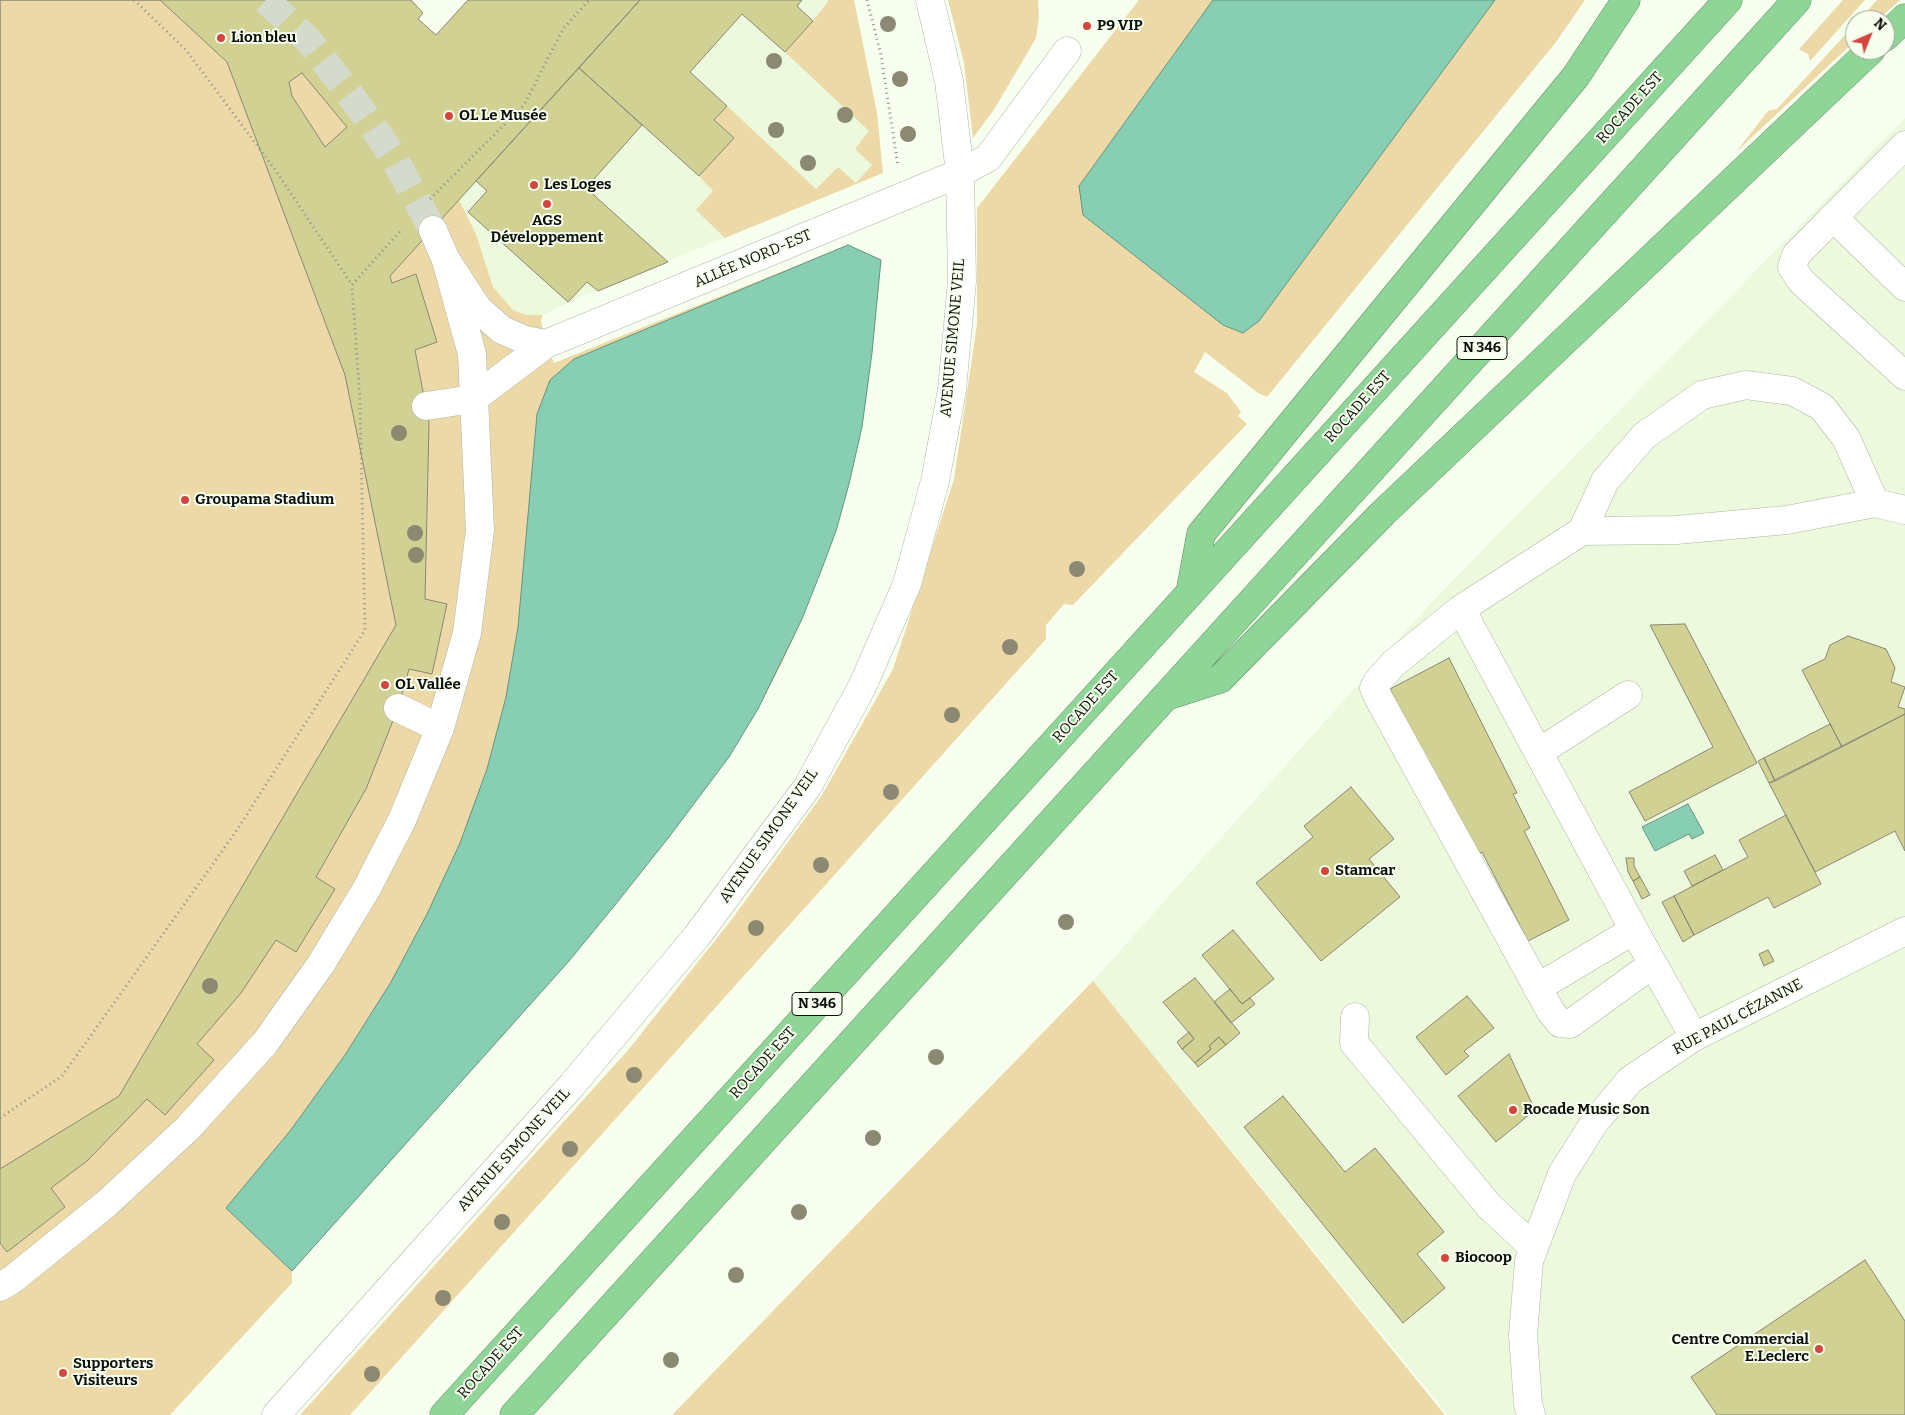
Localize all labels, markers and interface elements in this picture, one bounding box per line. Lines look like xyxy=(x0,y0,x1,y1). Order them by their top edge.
north arrow xyxy=(1845,10,1895,60)
text: N xyxy=(1870,15,1890,34)
place label: P9 VIP xyxy=(1097,17,1143,35)
marker: P9 VIP xyxy=(1081,20,1093,32)
place label: Lion bleu xyxy=(231,29,296,47)
marker: Lion bleu xyxy=(215,32,227,44)
street label: ROCADE EST xyxy=(1593,69,1667,147)
place label: OL Le Musée xyxy=(459,107,547,125)
marker: OL Le Musée xyxy=(443,110,455,122)
place label: Les Loges xyxy=(544,176,612,194)
marker: Les Loges xyxy=(528,179,540,191)
marker: AGS Développement xyxy=(541,198,553,210)
place label: AGS Développement xyxy=(491,212,603,247)
street label: ALLÉE NORD-EST xyxy=(692,226,814,292)
street label: AVENUE SIMONE VEIL xyxy=(937,258,969,418)
road number: N 346 xyxy=(1457,336,1507,359)
street label: ROCADE EST xyxy=(1321,368,1395,446)
place label: Groupama Stadium xyxy=(195,491,334,509)
marker: Groupama Stadium xyxy=(179,494,191,506)
street label: ROCADE EST xyxy=(1049,668,1123,746)
place label: OL Vallée xyxy=(395,676,461,694)
marker: OL Vallée xyxy=(379,679,391,691)
street label: AVENUE SIMONE VEIL xyxy=(716,766,822,906)
place label: Stamcar xyxy=(1335,862,1395,880)
marker: Stamcar xyxy=(1319,865,1331,877)
street label: RUE PAUL CÉZANNE xyxy=(1670,975,1806,1059)
road number: N 346 xyxy=(792,992,842,1016)
street label: ROCADE EST xyxy=(726,1024,800,1102)
street label: AVENUE SIMONE VEIL xyxy=(454,1085,574,1215)
place label: Rocade Music Son xyxy=(1523,1101,1650,1119)
marker: Rocade Music Son xyxy=(1507,1104,1519,1116)
place label: Biocoop xyxy=(1455,1249,1512,1267)
marker: Biocoop xyxy=(1439,1252,1451,1264)
street label: ROCADE EST xyxy=(454,1324,528,1402)
place label: Centre Commercial E.Leclerc xyxy=(1672,1331,1809,1366)
marker: Centre Commercial E.Leclerc xyxy=(1813,1343,1825,1355)
place label: Supporters Visiteurs xyxy=(73,1355,153,1390)
marker: Supporters Visiteurs xyxy=(57,1367,69,1379)

